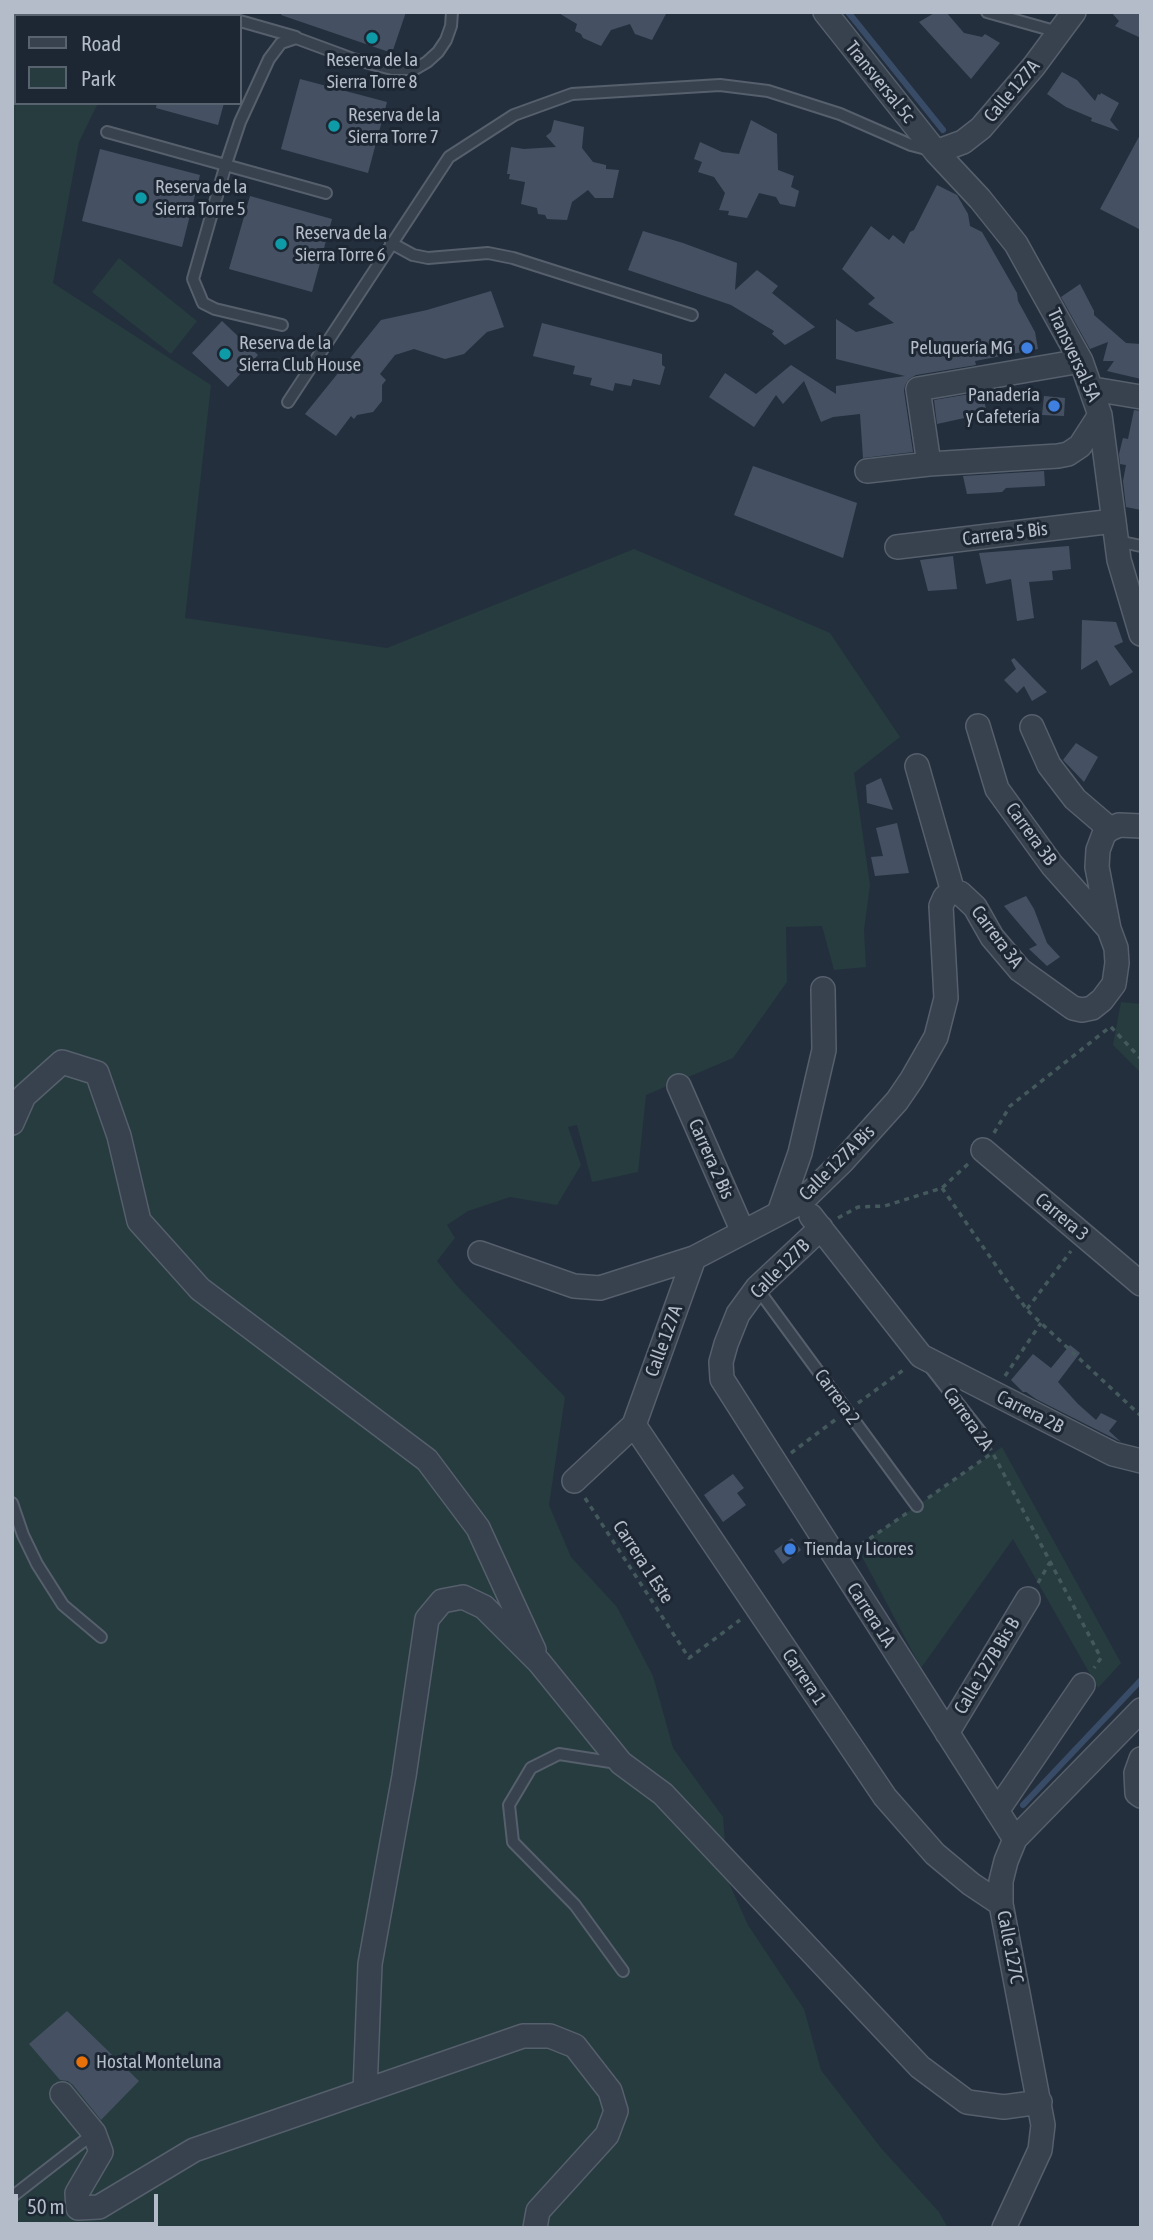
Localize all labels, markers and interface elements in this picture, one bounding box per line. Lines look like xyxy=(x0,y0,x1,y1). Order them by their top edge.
legend xyxy=(14,14,242,105)
marker: Reserva de la Sierra Torre 8 xyxy=(364,30,380,46)
text: Road xyxy=(81,31,121,55)
street label: Transversal 5c xyxy=(840,37,920,127)
place label: Reserva de la Sierra Torre 8 xyxy=(326,49,418,93)
street label: Calle 127A xyxy=(979,55,1045,127)
text: Park xyxy=(81,66,116,90)
place label: Reserva de la Sierra Torre 7 xyxy=(348,104,440,148)
marker: Reserva de la Sierra Torre 7 xyxy=(326,118,342,134)
place label: Reserva de la Sierra Torre 5 xyxy=(155,176,247,220)
marker: Reserva de la Sierra Torre 5 xyxy=(133,190,149,206)
place label: Reserva de la Sierra Torre 6 xyxy=(295,222,387,266)
marker: Reserva de la Sierra Torre 6 xyxy=(273,236,289,252)
street label: Transversal 5A xyxy=(1042,305,1106,405)
place label: Reserva de la Sierra Club House xyxy=(239,332,361,376)
place label: Peluquería MG xyxy=(910,337,1013,359)
marker: Peluquería MG xyxy=(1019,340,1035,356)
marker: Reserva de la Sierra Club House xyxy=(217,346,233,362)
place label: Panadería y Cafetería xyxy=(966,384,1040,428)
marker: Panadería y Cafetería xyxy=(1046,398,1062,414)
street label: Carrera 5 Bis xyxy=(961,517,1049,551)
street label: Carrera 3B xyxy=(1001,798,1061,870)
street label: Carrera 3A xyxy=(966,901,1028,973)
street label: Carrera 2 Bis xyxy=(683,1115,739,1203)
street label: Calle 127A Bis xyxy=(795,1121,879,1205)
street label: Carrera 3 xyxy=(1031,1188,1093,1246)
street label: Calle 127B xyxy=(746,1235,814,1303)
street label: Calle 127A xyxy=(641,1302,687,1380)
street label: Carrera 2 xyxy=(809,1365,865,1429)
street label: Carrera 2A xyxy=(938,1383,998,1455)
street label: Carrera 2B xyxy=(993,1386,1067,1438)
street label: Carrera 1 Este xyxy=(608,1516,678,1608)
place label: Tienda y Licores xyxy=(804,1538,914,1560)
marker: Tienda y Licores xyxy=(782,1541,798,1557)
street label: Carrera 1A xyxy=(842,1579,900,1651)
street label: Calle 127B Bis B xyxy=(949,1614,1025,1718)
street label: Carrera 1 xyxy=(777,1645,831,1709)
street label: Calle 127C xyxy=(992,1909,1028,1985)
place label: Hostal Monteluna xyxy=(96,2051,222,2073)
marker: Hostal Monteluna xyxy=(74,2054,90,2070)
scale bar xyxy=(18,2180,161,2224)
text: 50 m xyxy=(27,2194,65,2218)

